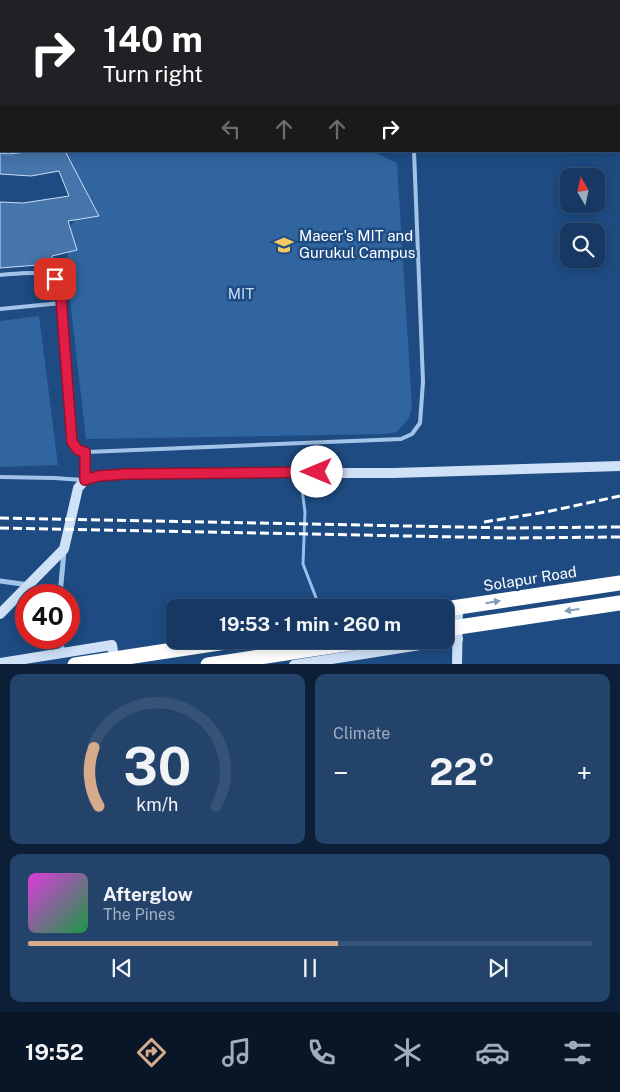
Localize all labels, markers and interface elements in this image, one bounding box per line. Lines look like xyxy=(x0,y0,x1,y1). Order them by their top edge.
text: 140 m xyxy=(103,19,203,60)
icon: right xyxy=(20,20,85,85)
text: Turn right xyxy=(103,61,203,87)
icon: left xyxy=(217,115,245,143)
icon: ahead xyxy=(270,115,298,143)
icon: ahead xyxy=(323,115,351,143)
icon: right xyxy=(376,115,404,143)
north arrow xyxy=(560,168,605,212)
map controls xyxy=(560,168,605,268)
button: search xyxy=(560,223,605,268)
place label: Maeer's MIT and Gurukul Campus xyxy=(299,227,415,261)
school or university icon: Maeer's MIT and Gurukul Campus xyxy=(273,234,295,256)
pin xyxy=(34,258,76,300)
icon: arrive xyxy=(41,265,69,293)
park label: MIT xyxy=(228,285,254,302)
position arrow xyxy=(290,445,342,497)
street label: Solapur Road xyxy=(482,563,578,594)
speed limit sign: 40 xyxy=(15,584,80,649)
one-way arrow xyxy=(486,598,502,606)
one-way arrow xyxy=(563,606,579,614)
text: 19:53 · 1 min · 260 m xyxy=(219,613,401,635)
text: Climate xyxy=(333,724,390,743)
text: 30 xyxy=(124,736,191,797)
text: 22° xyxy=(429,749,496,794)
text: − xyxy=(333,756,349,789)
text: + xyxy=(576,756,592,789)
text: km/h xyxy=(136,794,179,815)
text: Afterglow xyxy=(103,883,193,905)
text: The Pines xyxy=(103,905,175,924)
icon: previous xyxy=(108,954,136,982)
icon: pause xyxy=(296,954,324,982)
icon: next xyxy=(484,954,512,982)
icon: directions xyxy=(134,1035,169,1070)
icon: music xyxy=(219,1035,254,1070)
icon: phone xyxy=(304,1035,339,1070)
icon: climate xyxy=(390,1035,425,1070)
icon: car xyxy=(475,1035,510,1070)
icon: filters xyxy=(560,1035,595,1070)
text: 19:52 xyxy=(25,1039,84,1065)

